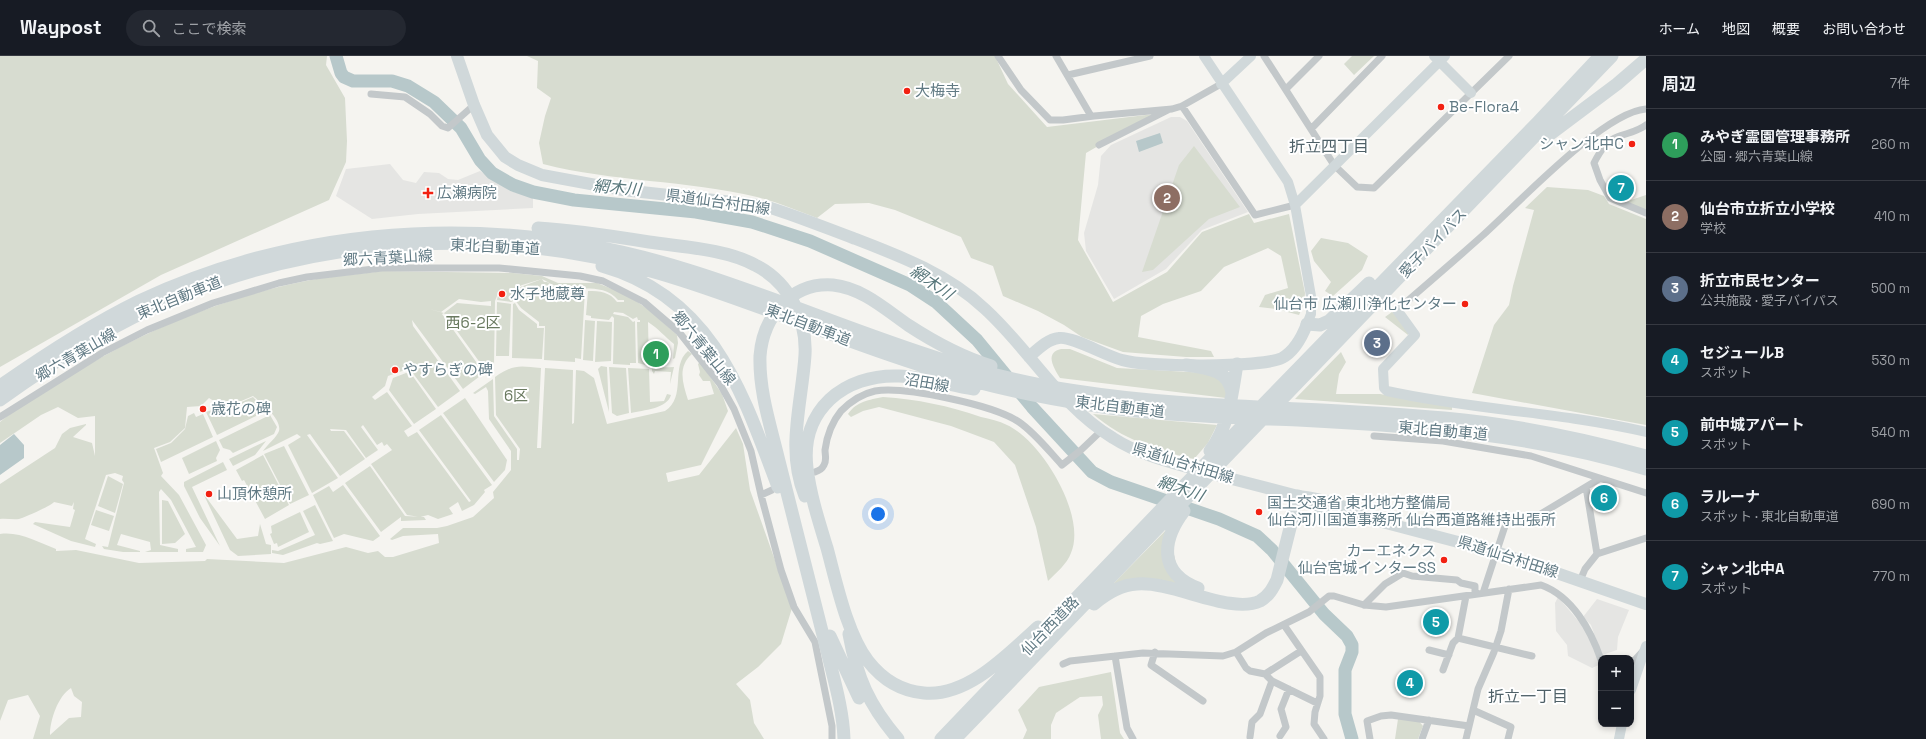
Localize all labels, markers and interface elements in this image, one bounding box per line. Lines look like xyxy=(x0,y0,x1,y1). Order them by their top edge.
search box xyxy=(126,10,406,46)
text: Waypost xyxy=(20,15,102,40)
icon: search xyxy=(140,17,162,39)
text: ここで検索 xyxy=(172,19,247,38)
text: ホーム xyxy=(1658,20,1700,38)
text: 地図 xyxy=(1722,20,1750,38)
text: 概要 xyxy=(1772,20,1800,38)
text: お問い合わせ xyxy=(1822,20,1906,38)
text: 周辺 xyxy=(1662,73,1696,95)
text: 7件 xyxy=(1890,75,1910,92)
place label: 大梅寺 xyxy=(915,81,960,100)
marker: 大梅寺 xyxy=(902,86,912,96)
place label: Be-Flora4 xyxy=(1449,97,1519,116)
marker: Be-Flora4 xyxy=(1436,102,1446,112)
text: みやぎ霊園管理事務所 xyxy=(1700,127,1850,146)
place label: シャン北中C xyxy=(1539,134,1624,153)
district label: 折立四丁目 xyxy=(1289,136,1369,157)
text: 1 xyxy=(1672,136,1678,153)
text: 260 m xyxy=(1871,136,1910,153)
marker: シャン北中C xyxy=(1627,139,1637,149)
text: 公園 · 郷六青葉山線 xyxy=(1700,148,1813,165)
pin: 7 xyxy=(1608,173,1634,203)
water label: 網木川 xyxy=(592,175,644,200)
place label: 広瀬病院 xyxy=(437,183,497,202)
pin: 2 xyxy=(1154,183,1180,213)
street label: 県道仙台村田線 xyxy=(665,185,771,218)
marker: 広瀬病院 xyxy=(422,187,434,199)
text: 仙台市立折立小学校 xyxy=(1700,199,1835,218)
street label: 愛子バイパス xyxy=(1395,204,1471,282)
text: 2 xyxy=(1671,208,1679,225)
text: 410 m xyxy=(1874,208,1910,225)
text: 学校 xyxy=(1700,220,1726,237)
street label: 東北自動車道 xyxy=(450,235,540,258)
street label: 郷六青葉山線 xyxy=(343,246,433,269)
water label: 網木川 xyxy=(906,260,959,306)
text: 折立市民センター xyxy=(1700,271,1820,290)
street label: 東北自動車道 xyxy=(134,272,224,323)
text: 3 xyxy=(1671,280,1679,297)
text: 500 m xyxy=(1871,280,1910,297)
place label: 水子地蔵尊 xyxy=(510,284,585,303)
marker: 水子地蔵尊 xyxy=(497,289,507,299)
text: 公共施設 · 愛子バイパス xyxy=(1700,292,1839,309)
place label: 仙台市 広瀬川浄化センター xyxy=(1273,294,1457,313)
marker: 仙台市 広瀬川浄化センター xyxy=(1460,299,1470,309)
street label: 東北自動車道 xyxy=(763,300,854,350)
street label: 郷六青葉山線 xyxy=(669,307,740,389)
park label: 西6-2区 xyxy=(445,313,501,332)
street label: 郷六青葉山線 xyxy=(32,324,119,385)
pin: 3 xyxy=(1364,328,1390,358)
pin: 1 xyxy=(643,339,669,369)
text: セジュールB xyxy=(1700,343,1784,362)
text: 4 xyxy=(1671,352,1679,369)
text: 530 m xyxy=(1872,352,1910,369)
place label: やすらぎの碑 xyxy=(403,360,493,379)
text: スポット xyxy=(1700,364,1752,381)
marker: やすらぎの碑 xyxy=(390,365,400,375)
street label: 沼田線 xyxy=(903,369,951,396)
park label: 6区 xyxy=(504,386,528,405)
street label: 東北自動車道 xyxy=(1074,392,1166,421)
place label: 歳花の碑 xyxy=(211,399,271,418)
marker: 歳花の碑 xyxy=(198,404,208,414)
text: 前中城アパート xyxy=(1700,415,1805,434)
street label: 東北自動車道 xyxy=(1397,417,1489,444)
text: 5 xyxy=(1671,424,1679,441)
text: 540 m xyxy=(1871,424,1910,441)
text: スポット xyxy=(1700,436,1752,453)
street label: 県道仙台村田線 xyxy=(1130,438,1236,487)
water label: 網木川 xyxy=(1155,471,1209,507)
pin: 6 xyxy=(1591,483,1617,513)
place label: 山頂休憩所 xyxy=(217,484,292,503)
text: ラルーナ xyxy=(1700,487,1760,506)
marker: 山頂休憩所 xyxy=(204,489,214,499)
place label: 国土交通省 東北地方整備局 仙台河川国道事務所 仙台西道路維持出張所 xyxy=(1267,493,1556,529)
text: 6 xyxy=(1671,496,1679,513)
text: 690 m xyxy=(1871,496,1910,513)
your location xyxy=(868,504,888,524)
marker: 国土交通省 東北地方整備局 仙台河川国道事務所 仙台西道路維持出張所 xyxy=(1254,507,1264,517)
text: スポット · 東北自動車道 xyxy=(1700,508,1839,525)
street label: 県道仙台村田線 xyxy=(1455,531,1561,582)
place label: カーエネクス 仙台宮城インターSS xyxy=(1298,541,1436,577)
marker: カーエネクス 仙台宮城インターSS xyxy=(1439,555,1449,565)
text: シャン北中A xyxy=(1700,559,1785,578)
text: 7 xyxy=(1671,568,1679,585)
text: 770 m xyxy=(1873,568,1910,585)
text: スポット xyxy=(1700,580,1752,597)
street label: 仙台西道路 xyxy=(1017,592,1083,659)
pin: 5 xyxy=(1423,607,1449,637)
map controls xyxy=(1598,655,1634,727)
button: + xyxy=(1598,655,1634,691)
pin: 4 xyxy=(1397,668,1423,698)
district label: 折立一丁目 xyxy=(1488,686,1568,707)
button: − xyxy=(1598,691,1634,727)

